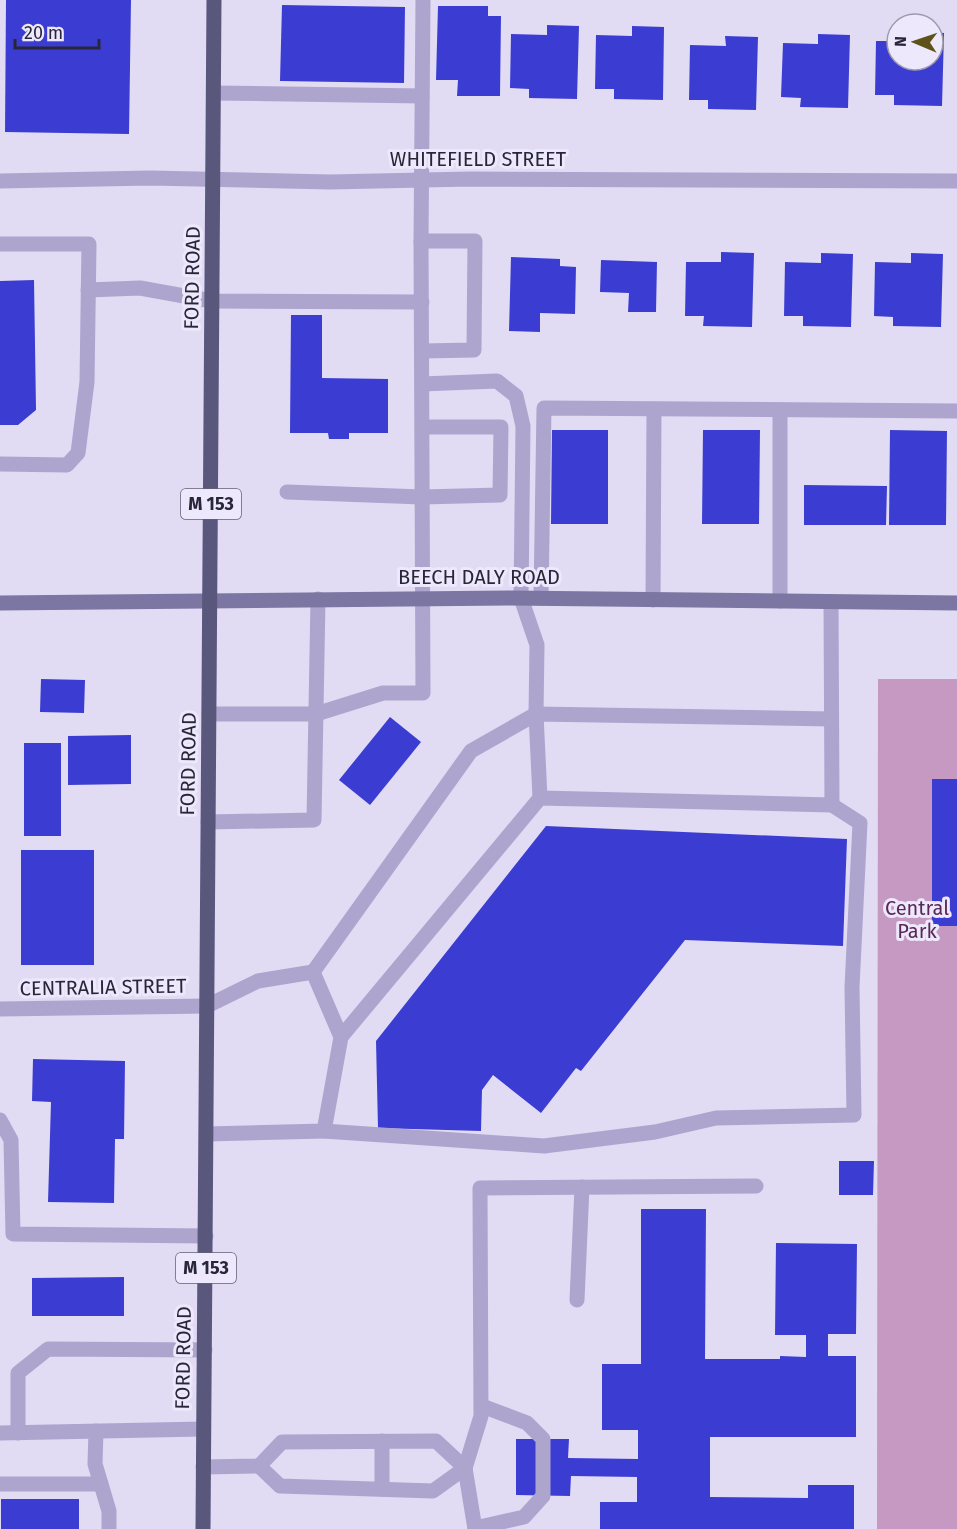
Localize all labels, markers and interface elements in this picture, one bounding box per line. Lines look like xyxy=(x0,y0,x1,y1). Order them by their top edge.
scale bar xyxy=(15,12,99,50)
north arrow xyxy=(885,12,945,72)
text: 20 m xyxy=(24,22,63,44)
text: N xyxy=(891,36,910,47)
street label: WHITEFIELD STREET xyxy=(390,147,567,171)
street label: FORD ROAD xyxy=(179,226,205,330)
road number: M 153 xyxy=(181,489,241,519)
street label: BEECH DALY ROAD xyxy=(398,565,560,589)
street label: FORD ROAD xyxy=(175,712,201,816)
park label: Central Park xyxy=(885,896,949,943)
street label: CENTRALIA STREET xyxy=(19,974,187,1000)
road number: M 153 xyxy=(176,1253,236,1283)
street label: FORD ROAD xyxy=(170,1306,196,1410)

